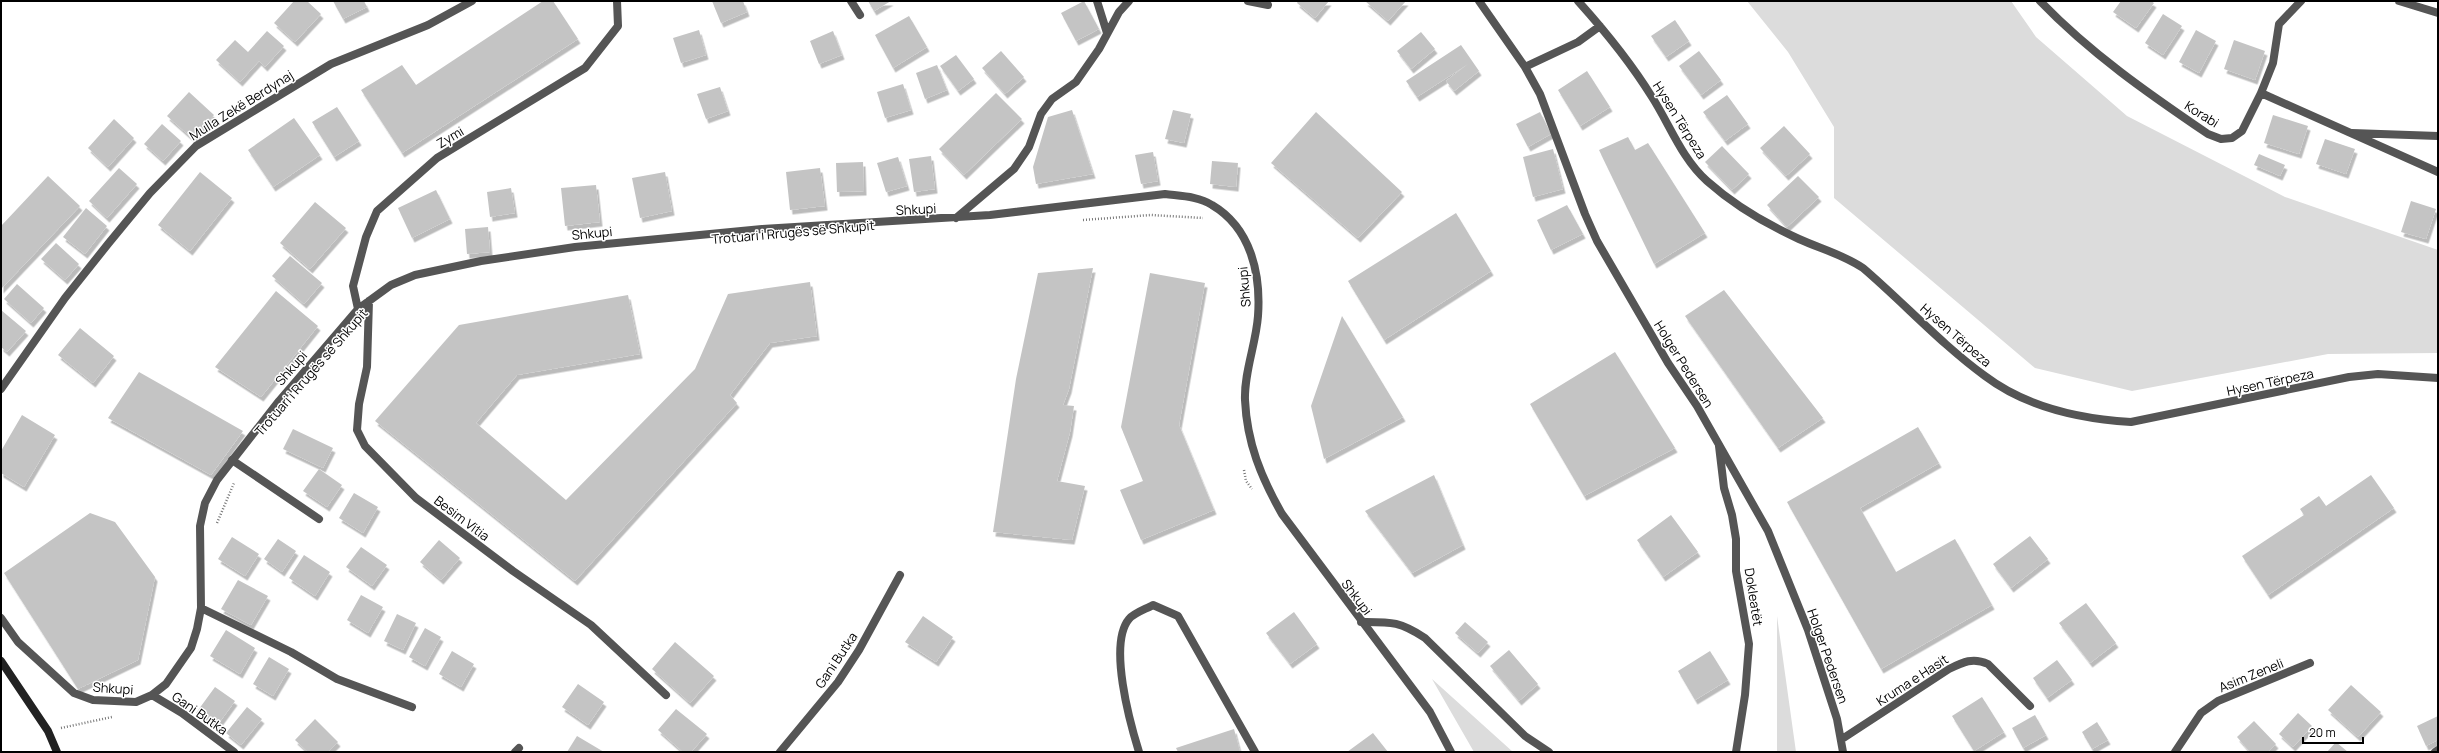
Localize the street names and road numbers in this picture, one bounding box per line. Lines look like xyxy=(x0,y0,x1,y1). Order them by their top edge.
street label: Mulla Zekë Berdynaj xyxy=(186,66,296,144)
street label: Hysen Tërpeza xyxy=(1649,78,1711,162)
street label: Korabi xyxy=(2181,96,2223,132)
street label: Zymi xyxy=(433,122,467,152)
street label: Shkupi xyxy=(895,199,937,219)
street label: Trotuari i Rrugës së Shkupit xyxy=(711,216,875,248)
street label: Shkupi xyxy=(571,222,613,244)
street label: Shkupi xyxy=(1233,266,1255,308)
street label: Hysen Tërpeza xyxy=(1917,299,1995,371)
street label: Trotuari i Rrugës së Shkupit xyxy=(251,304,371,440)
street label: Holger Pedersen xyxy=(1650,317,1718,411)
street label: Shkupi xyxy=(271,347,311,389)
street label: Hysen Tërpeza xyxy=(2225,364,2315,400)
street label: Besim Vitia xyxy=(431,491,493,545)
street label: Dokleatët xyxy=(1741,567,1767,627)
street label: Shkupi xyxy=(1338,575,1376,619)
street label: Holger Pedersen xyxy=(1803,606,1853,706)
street label: Gani Butka xyxy=(811,628,861,692)
street label: Kruma e Hasit xyxy=(1873,650,1951,710)
street label: Asim Zeneli xyxy=(2216,654,2286,696)
street label: Shkupi xyxy=(92,678,134,698)
street label: Gani Butka xyxy=(168,687,232,739)

